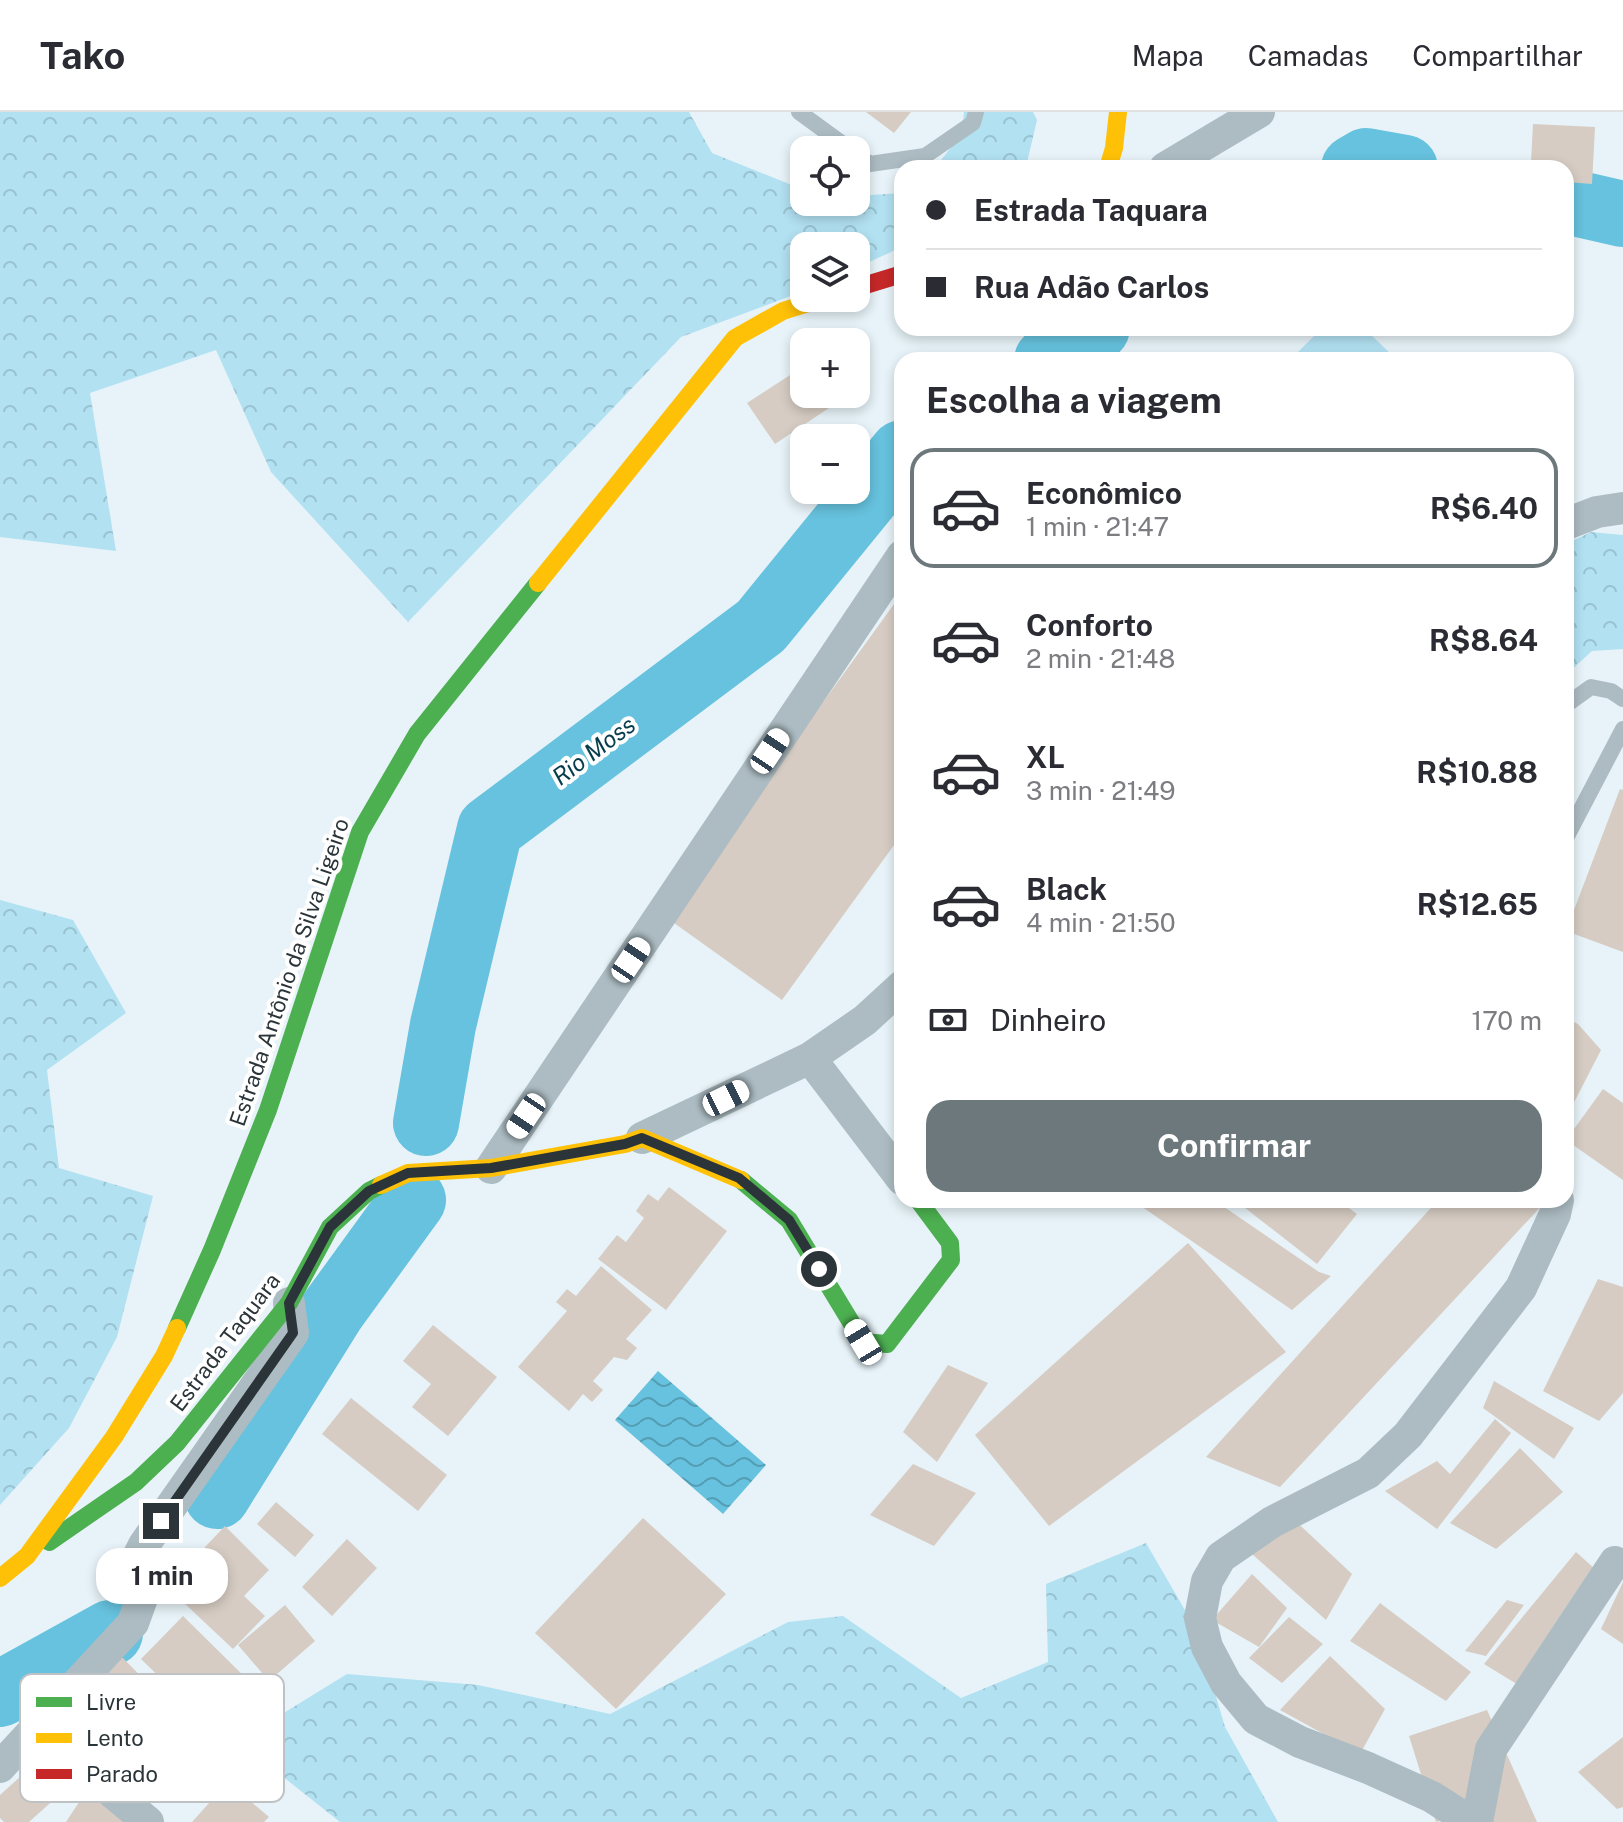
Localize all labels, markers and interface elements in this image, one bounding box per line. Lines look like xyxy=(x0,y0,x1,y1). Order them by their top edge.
text: Tako xyxy=(40,33,126,78)
text: Mapa xyxy=(1132,39,1204,72)
text: Camadas xyxy=(1248,39,1368,72)
text: Compartilhar xyxy=(1412,39,1583,72)
map controls xyxy=(790,136,870,504)
button: locate xyxy=(790,136,870,216)
text: Estrada Taquara xyxy=(974,192,1208,228)
button: layers xyxy=(790,232,870,312)
text: Rua Adão Carlos xyxy=(974,269,1209,305)
button: + xyxy=(790,328,870,408)
text: Escolha a viagem xyxy=(926,379,1222,421)
button: − xyxy=(790,424,870,504)
icon: car xyxy=(930,472,1002,544)
text: Econômico xyxy=(1026,475,1182,511)
text: R$6.40 xyxy=(1430,490,1538,526)
text: 1 min · 21:47 xyxy=(1026,511,1169,542)
icon: car xyxy=(930,604,1002,676)
text: Conforto xyxy=(1026,607,1153,643)
text: R$8.64 xyxy=(1429,622,1538,658)
text: 2 min · 21:48 xyxy=(1026,643,1175,674)
water label: Rio Moss xyxy=(546,710,641,790)
car xyxy=(747,724,793,778)
icon: car xyxy=(930,736,1002,808)
text: XL xyxy=(1026,739,1065,775)
text: R$10.88 xyxy=(1416,754,1538,790)
text: 3 min · 21:49 xyxy=(1026,775,1176,806)
street label: Estrada Antônio da Silva Ligeiro xyxy=(224,815,354,1129)
icon: car xyxy=(930,868,1002,940)
text: Black xyxy=(1026,871,1107,907)
text: R$12.65 xyxy=(1417,886,1538,922)
text: 4 min · 21:50 xyxy=(1026,907,1176,938)
car xyxy=(608,933,654,987)
icon: cash xyxy=(926,998,970,1042)
text: Dinheiro xyxy=(990,1002,1106,1038)
text: 170 m xyxy=(1472,1005,1542,1036)
car xyxy=(699,1077,753,1119)
car xyxy=(503,1089,549,1143)
button: Confirmar xyxy=(926,1100,1542,1192)
route start xyxy=(801,1251,837,1287)
street label: Estrada Taquara xyxy=(165,1268,285,1416)
car xyxy=(840,1315,886,1369)
route end xyxy=(143,1503,179,1539)
callout: 1 min xyxy=(95,1549,227,1605)
text: 1 min xyxy=(131,1560,193,1591)
legend xyxy=(20,1674,284,1802)
text: Livre xyxy=(86,1689,136,1715)
text: Lento xyxy=(86,1725,144,1751)
text: Parado xyxy=(86,1761,158,1787)

